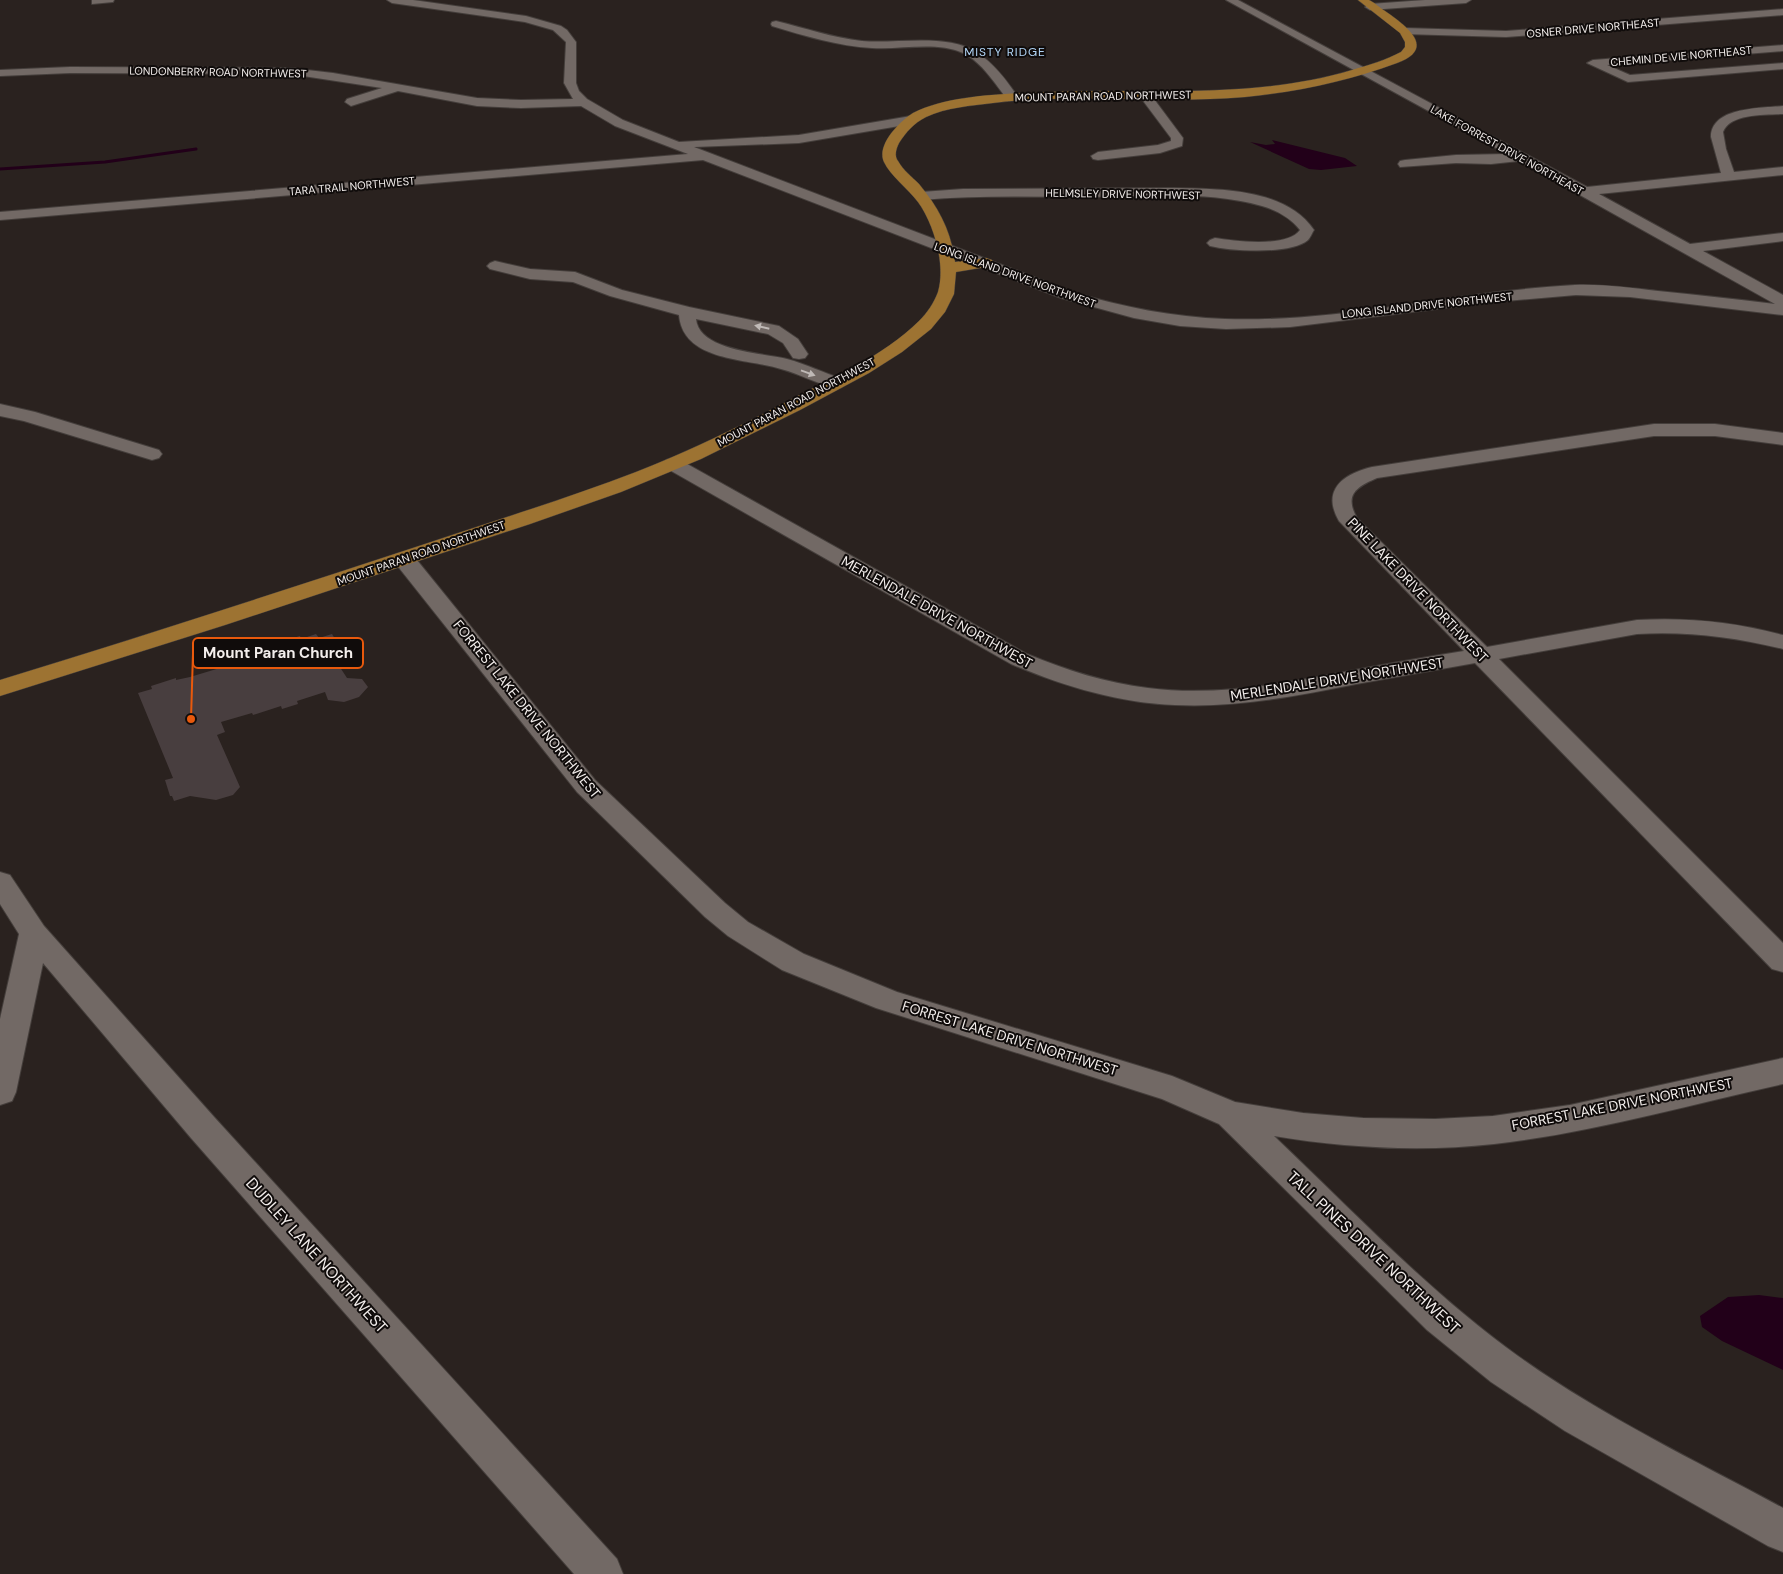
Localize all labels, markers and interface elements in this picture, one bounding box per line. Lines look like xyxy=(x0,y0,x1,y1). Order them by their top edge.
street label: OSNER DRIVE NORTHEAST xyxy=(1526,15,1660,41)
street label: CHEMIN DE VIE NORTHEAST xyxy=(1610,43,1752,69)
district label: MISTY RIDGE xyxy=(964,44,1046,60)
street label: LONDONBERRY ROAD NORTHWEST xyxy=(129,63,307,81)
street label: MOUNT PARAN ROAD NORTHWEST xyxy=(1015,87,1191,105)
street label: LAKE FORREST DRIVE NORTHEAST xyxy=(1428,102,1586,198)
street label: TARA TRAIL NORTHWEST xyxy=(289,174,415,198)
street label: HELMSLEY DRIVE NORTHWEST xyxy=(1045,186,1201,202)
street label: LONG ISLAND DRIVE NORTHWEST xyxy=(932,239,1098,311)
street label: LONG ISLAND DRIVE NORTHWEST xyxy=(1341,289,1513,321)
one-way arrow xyxy=(755,323,770,331)
street label: MOUNT PARAN ROAD NORTHWEST xyxy=(715,354,877,450)
one-way arrow xyxy=(801,369,816,377)
street label: PINE LAKE DRIVE NORTHWEST xyxy=(1344,514,1492,666)
street label: MOUNT PARAN ROAD NORTHWEST xyxy=(335,518,507,588)
street label: MERLENDALE DRIVE NORTHWEST xyxy=(838,552,1036,672)
street label: FORREST LAKE DRIVE NORTHWEST xyxy=(449,616,605,802)
callout: Mount Paran Church xyxy=(193,638,363,668)
text: Mount Paran Church xyxy=(203,643,353,663)
street label: MERLENDALE DRIVE NORTHWEST xyxy=(1229,653,1445,705)
street label: FORREST LAKE DRIVE NORTHWEST xyxy=(900,997,1120,1079)
street label: FORREST LAKE DRIVE NORTHWEST xyxy=(1510,1074,1734,1134)
street label: TALL PINES DRIVE NORTHWEST xyxy=(1283,1166,1465,1338)
street label: DUDLEY LANE NORTHWEST xyxy=(241,1173,392,1338)

